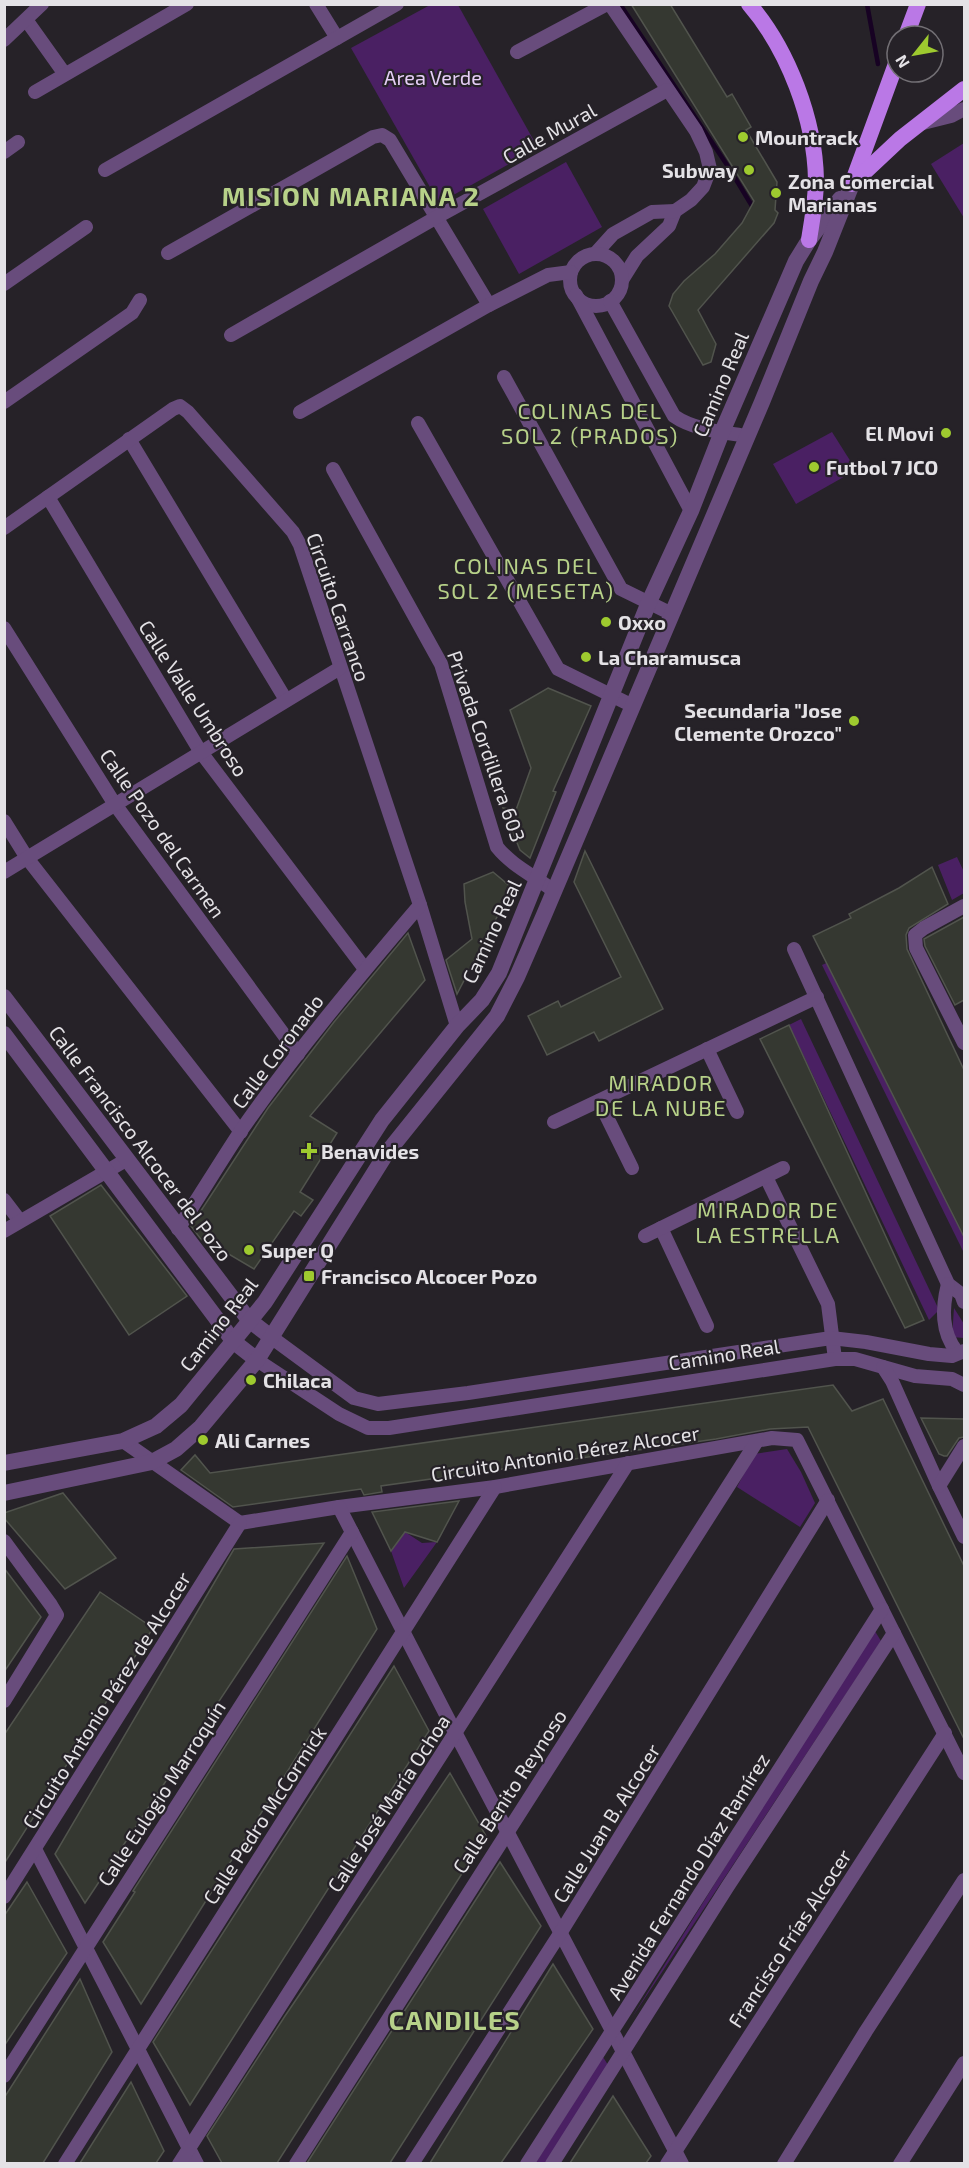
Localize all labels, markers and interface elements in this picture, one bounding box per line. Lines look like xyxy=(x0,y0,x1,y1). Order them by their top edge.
north arrow xyxy=(885,24,945,84)
text: N xyxy=(891,52,913,72)
park label: Area Verde xyxy=(384,65,482,89)
street label: Calle Mural xyxy=(498,97,600,169)
place label: Mountrack xyxy=(755,125,859,149)
marker: Mountrack xyxy=(736,130,750,144)
place label: Subway xyxy=(662,158,738,183)
marker: Subway xyxy=(742,163,756,177)
place label: Zona Comercial Marianas xyxy=(788,169,934,216)
district label: MISION MARIANA 2 xyxy=(222,180,480,211)
marker: Zona Comercial Marianas xyxy=(769,186,783,200)
street label: Camino Real xyxy=(687,328,753,440)
district label: COLINAS DEL SOL 2 (PRADOS) xyxy=(501,397,679,448)
place label: El Movi xyxy=(865,421,934,445)
marker: El Movi xyxy=(939,426,953,440)
place label: Futbol 7 JCO xyxy=(826,455,938,479)
marker: Futbol 7 JCO xyxy=(807,460,821,474)
street label: Circuito Carranco xyxy=(302,529,376,685)
district label: COLINAS DEL SOL 2 (MESETA) xyxy=(437,552,615,603)
place label: Oxxo xyxy=(618,610,666,634)
street label: Calle Valle Umbroso xyxy=(134,615,254,781)
marker: Oxxo xyxy=(599,615,613,629)
place label: La Charamusca xyxy=(598,645,741,669)
street label: Privada Cordillera 603 xyxy=(443,647,531,845)
marker: La Charamusca xyxy=(579,650,593,664)
place label: Secundaria "Jose Clemente Orozco" xyxy=(674,698,842,745)
marker: Secundaria "Jose Clemente Orozco" xyxy=(847,714,861,728)
street label: Calle Pozo del Carmen xyxy=(96,744,230,922)
street label: Camino Real xyxy=(456,875,526,987)
street label: Calle Coronado xyxy=(226,989,328,1113)
street label: Calle Francisco Alcocer del Pozo xyxy=(45,1020,237,1266)
district label: MIRADOR DE LA NUBE xyxy=(595,1069,727,1120)
place label: Benavides xyxy=(321,1139,419,1163)
marker: Benavides xyxy=(302,1144,316,1158)
district label: MIRADOR DE LA ESTRELLA xyxy=(695,1196,841,1247)
place label: Super Q xyxy=(261,1238,334,1263)
marker: Super Q xyxy=(242,1243,256,1257)
place label: Francisco Alcocer Pozo xyxy=(321,1264,537,1288)
marker: Francisco Alcocer Pozo xyxy=(302,1269,316,1283)
street label: Camino Real xyxy=(174,1272,262,1376)
street label: Camino Real xyxy=(667,1333,781,1375)
place label: Chilaca xyxy=(263,1368,332,1392)
marker: Chilaca xyxy=(244,1373,258,1387)
street label: Circuito Antonio Pérez Alcocer xyxy=(429,1420,701,1486)
place label: Ali Carnes xyxy=(215,1428,310,1452)
marker: Ali Carnes xyxy=(196,1433,210,1447)
street label: Circuito Antonio Pérez de Alcocer xyxy=(17,1567,195,1833)
street label: Calle Eulogio Marroquín xyxy=(92,1696,230,1890)
street label: Calle Benito Reynoso xyxy=(447,1705,571,1877)
street label: Calle José María Ochoa xyxy=(322,1710,454,1896)
street label: Calle Pedro McCormick xyxy=(197,1721,331,1909)
street label: Calle Juan B. Alcocer xyxy=(547,1739,665,1907)
street label: Avenida Fernando Díaz Ramírez xyxy=(602,1748,774,2004)
street label: Francisco Frías Alcocer xyxy=(722,1844,856,2032)
district label: CANDILES xyxy=(389,2004,521,2035)

